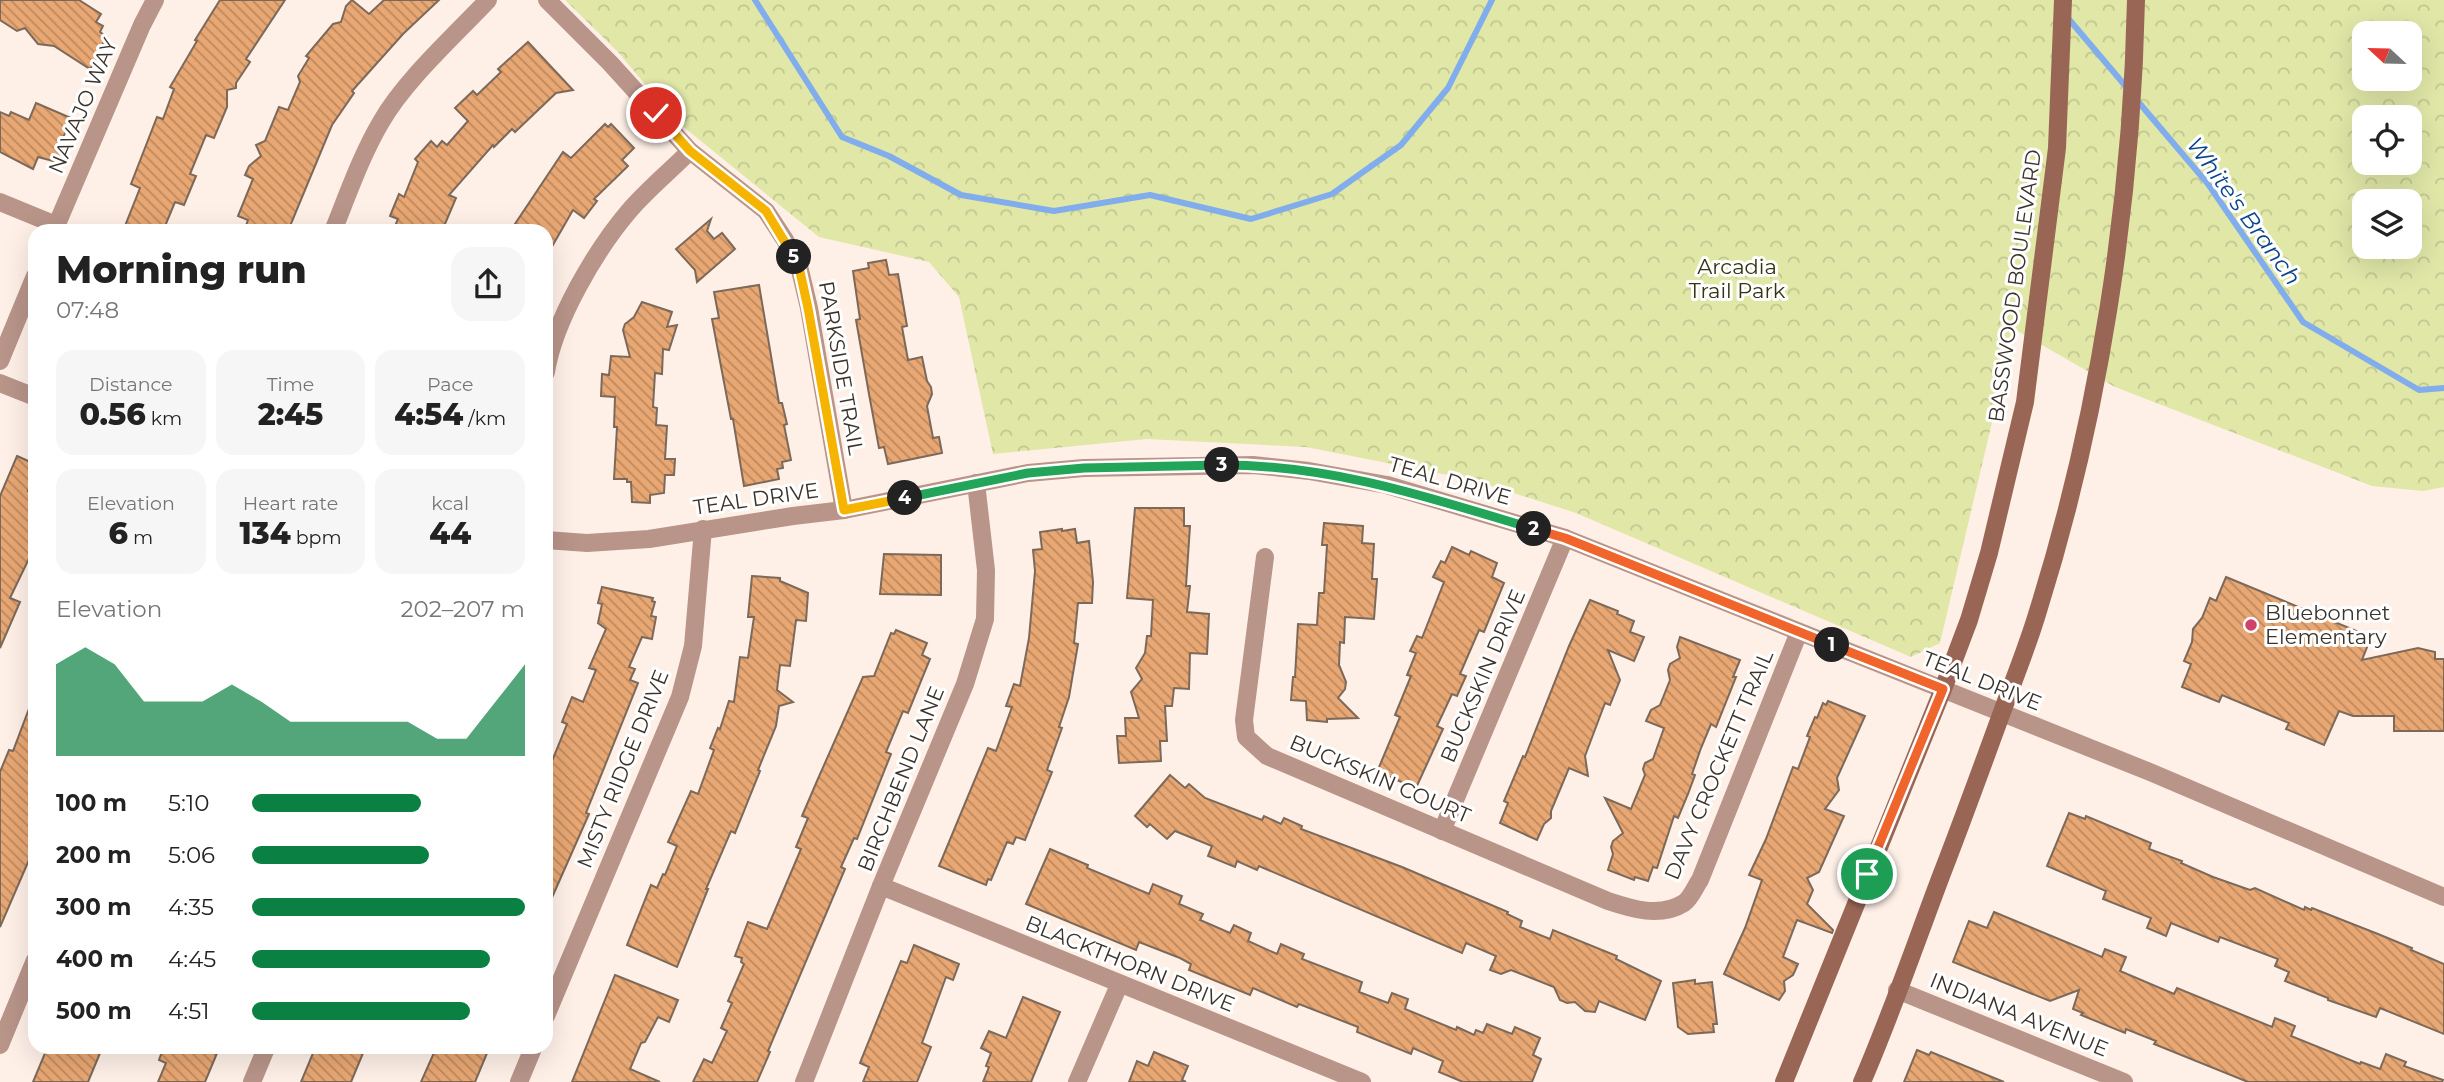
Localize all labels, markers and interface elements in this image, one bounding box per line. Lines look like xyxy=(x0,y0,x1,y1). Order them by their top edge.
north arrow xyxy=(2352,21,2422,91)
map controls xyxy=(2352,21,2422,259)
street label: NAVAJO WAY xyxy=(43,34,122,177)
pin xyxy=(626,83,686,143)
icon: check xyxy=(637,94,675,132)
button: locate xyxy=(2352,105,2422,175)
water label: White's Branch xyxy=(2181,131,2307,291)
street label: BASSWOOD BOULEVARD xyxy=(1983,148,2046,424)
button: layers xyxy=(2352,189,2422,259)
pin: 5 xyxy=(776,240,812,274)
text: 5 xyxy=(788,245,799,268)
text: Morning run xyxy=(56,246,307,293)
button: share xyxy=(451,247,525,321)
park label: Arcadia Trail Park xyxy=(1689,254,1786,303)
street label: PARKSIDE TRAIL xyxy=(814,279,869,457)
text: 07:48 xyxy=(56,296,119,324)
text: Distance xyxy=(89,373,173,396)
text: Time xyxy=(267,373,314,396)
text: Pace xyxy=(427,373,473,396)
text: 0.56 xyxy=(79,396,146,433)
text: 2:45 xyxy=(258,396,323,433)
text: 4:54 xyxy=(394,396,463,433)
text: km xyxy=(146,407,182,430)
text: /km xyxy=(463,407,506,430)
pin: 3 xyxy=(1204,448,1240,482)
street label: TEAL DRIVE xyxy=(1386,451,1514,510)
text: 3 xyxy=(1216,453,1227,476)
street label: TEAL DRIVE xyxy=(692,477,820,520)
pin: 4 xyxy=(888,480,922,516)
text: 4 xyxy=(898,486,911,509)
text: Elevation xyxy=(87,492,175,515)
text: Heart rate xyxy=(243,492,338,515)
text: kcal xyxy=(431,492,469,515)
pin: 2 xyxy=(1516,512,1552,546)
text: 6 xyxy=(109,515,128,552)
text: 134 xyxy=(239,515,291,552)
text: 44 xyxy=(429,515,471,552)
text: 2 xyxy=(1528,517,1539,540)
text: m xyxy=(128,526,153,549)
text: bpm xyxy=(291,526,342,549)
street label: BUCKSKIN DRIVE xyxy=(1435,585,1530,766)
text: Elevation xyxy=(56,595,162,623)
text: 202–207 m xyxy=(401,595,525,623)
place label: Bluebonnet Elementary xyxy=(2265,600,2390,649)
marker: Bluebonnet Elementary xyxy=(2243,617,2259,633)
pin: 1 xyxy=(1814,628,1850,662)
text: 1 xyxy=(1828,633,1835,656)
street label: TEAL DRIVE xyxy=(1919,645,2045,716)
street label: DAVY CROCKETT TRAIL xyxy=(1659,646,1779,883)
street label: MISTY RIDGE DRIVE xyxy=(571,666,674,872)
street label: BIRCHBEND LANE xyxy=(852,682,949,875)
street label: BUCKSKIN COURT xyxy=(1286,729,1474,828)
text: 100 m xyxy=(56,789,127,817)
text: 5:10 xyxy=(168,789,209,817)
text: 200 m xyxy=(56,841,131,869)
text: 5:06 xyxy=(168,841,215,869)
pin xyxy=(1837,844,1897,904)
icon: arrive xyxy=(1848,855,1886,893)
text: 300 m xyxy=(56,893,132,921)
text: 4:35 xyxy=(168,893,214,921)
street label: BLACKTHORN DRIVE xyxy=(1022,910,1239,1017)
text: 400 m xyxy=(56,945,134,973)
text: 4:45 xyxy=(168,945,216,973)
street label: INDIANA AVENUE xyxy=(1926,967,2112,1062)
text: 500 m xyxy=(56,997,132,1025)
text: 4:51 xyxy=(168,997,210,1025)

